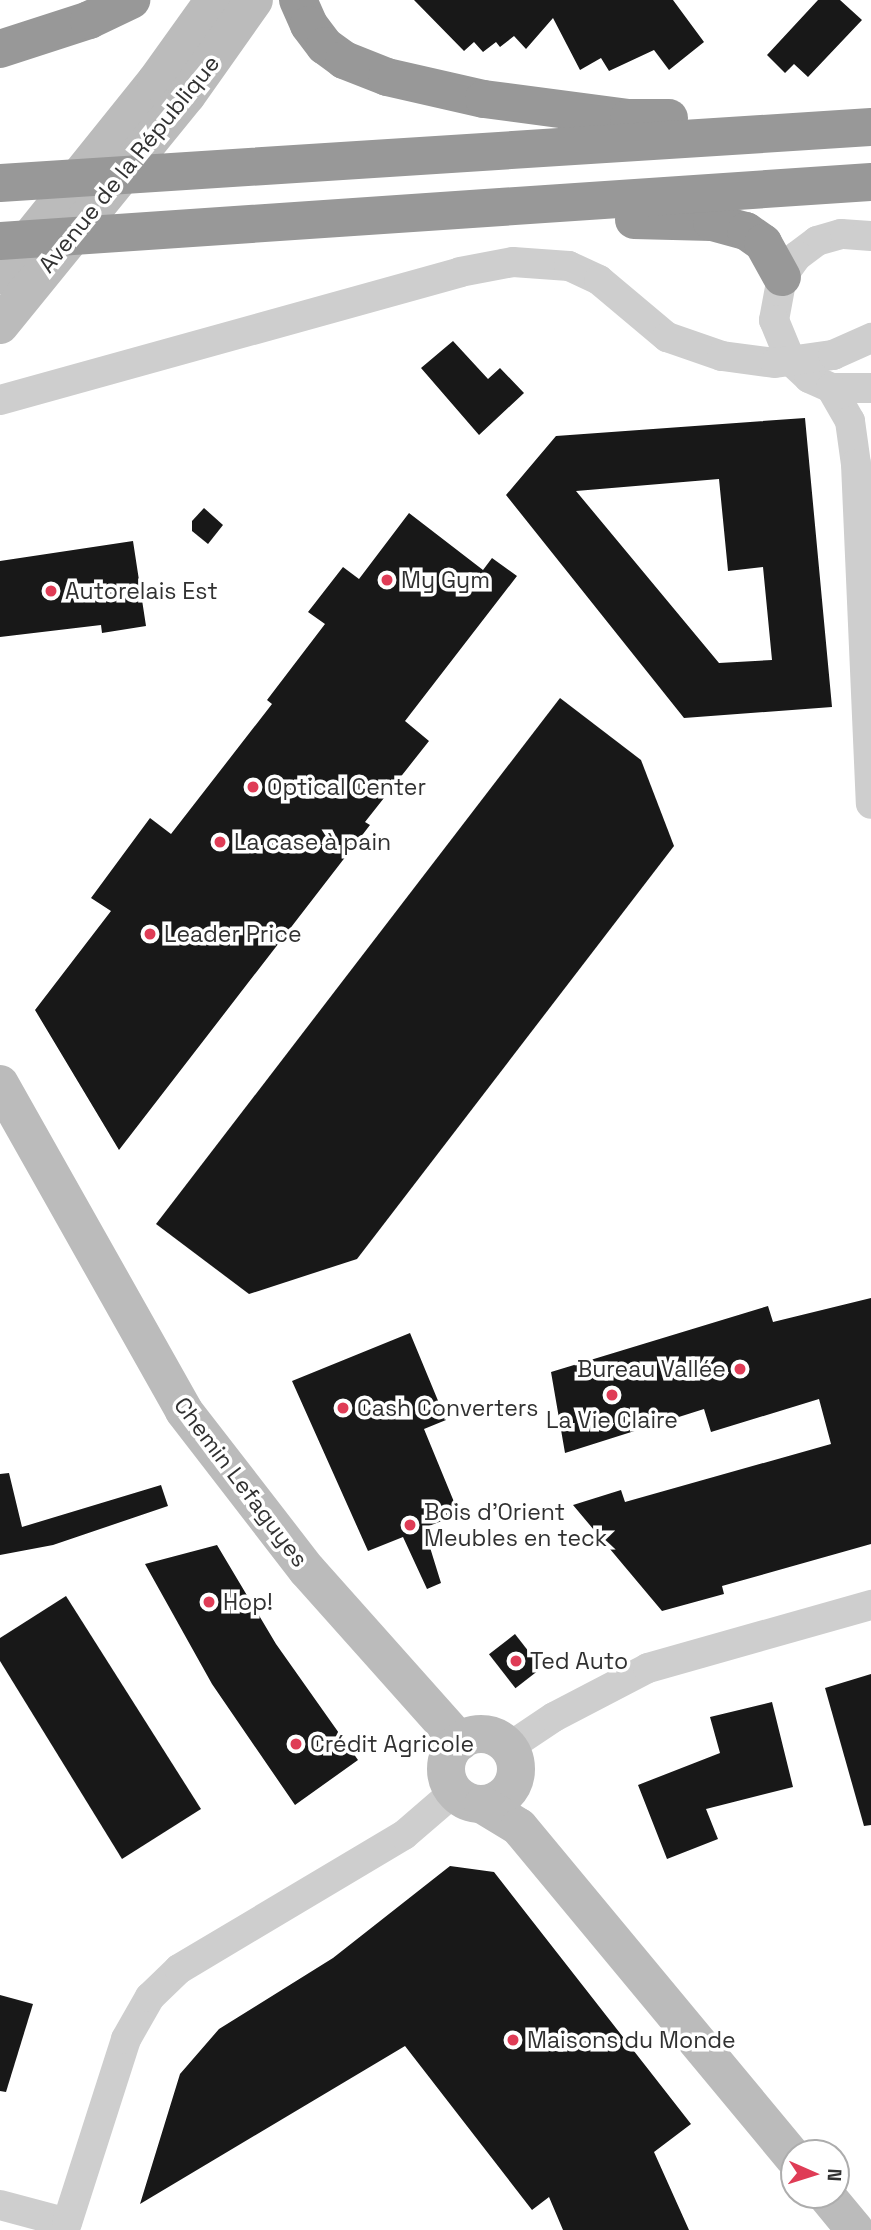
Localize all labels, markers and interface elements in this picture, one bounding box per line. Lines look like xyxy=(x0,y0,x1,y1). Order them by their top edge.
street label: Avenue de la République xyxy=(33,50,225,278)
place label: My Gym xyxy=(401,566,490,594)
marker: My Gym xyxy=(379,572,395,588)
place label: Autorelais Est xyxy=(65,577,218,605)
marker: Autorelais Est xyxy=(43,583,59,599)
place label: Optical Center xyxy=(267,773,426,801)
marker: Optical Center xyxy=(245,779,261,795)
place label: La case à pain xyxy=(234,828,391,856)
marker: La case à pain xyxy=(212,834,228,850)
place label: Leader Price xyxy=(164,920,302,948)
marker: Leader Price xyxy=(142,926,158,942)
place label: Bureau Vallée xyxy=(577,1355,726,1383)
marker: Bureau Vallée xyxy=(732,1361,748,1377)
marker: La Vie Claire xyxy=(604,1387,620,1403)
street label: Chemin Lefaguyes xyxy=(168,1392,314,1572)
place label: Cash Converters xyxy=(357,1394,538,1422)
marker: Cash Converters xyxy=(335,1400,351,1416)
place label: La Vie Claire xyxy=(546,1406,678,1434)
place label: Bois d'Orient Meubles en teck xyxy=(424,1498,607,1552)
marker: Bois d'Orient Meubles en teck xyxy=(402,1517,418,1533)
place label: Hop! xyxy=(223,1588,273,1616)
marker: Hop! xyxy=(201,1594,217,1610)
place label: Ted Auto xyxy=(530,1647,628,1675)
marker: Ted Auto xyxy=(508,1653,524,1669)
place label: Crédit Agricole xyxy=(310,1730,474,1758)
marker: Crédit Agricole xyxy=(288,1736,304,1752)
place label: Maisons du Monde xyxy=(527,2026,736,2054)
marker: Maisons du Monde xyxy=(505,2032,521,2048)
north arrow xyxy=(780,2139,850,2209)
text: N xyxy=(822,2168,847,2182)

